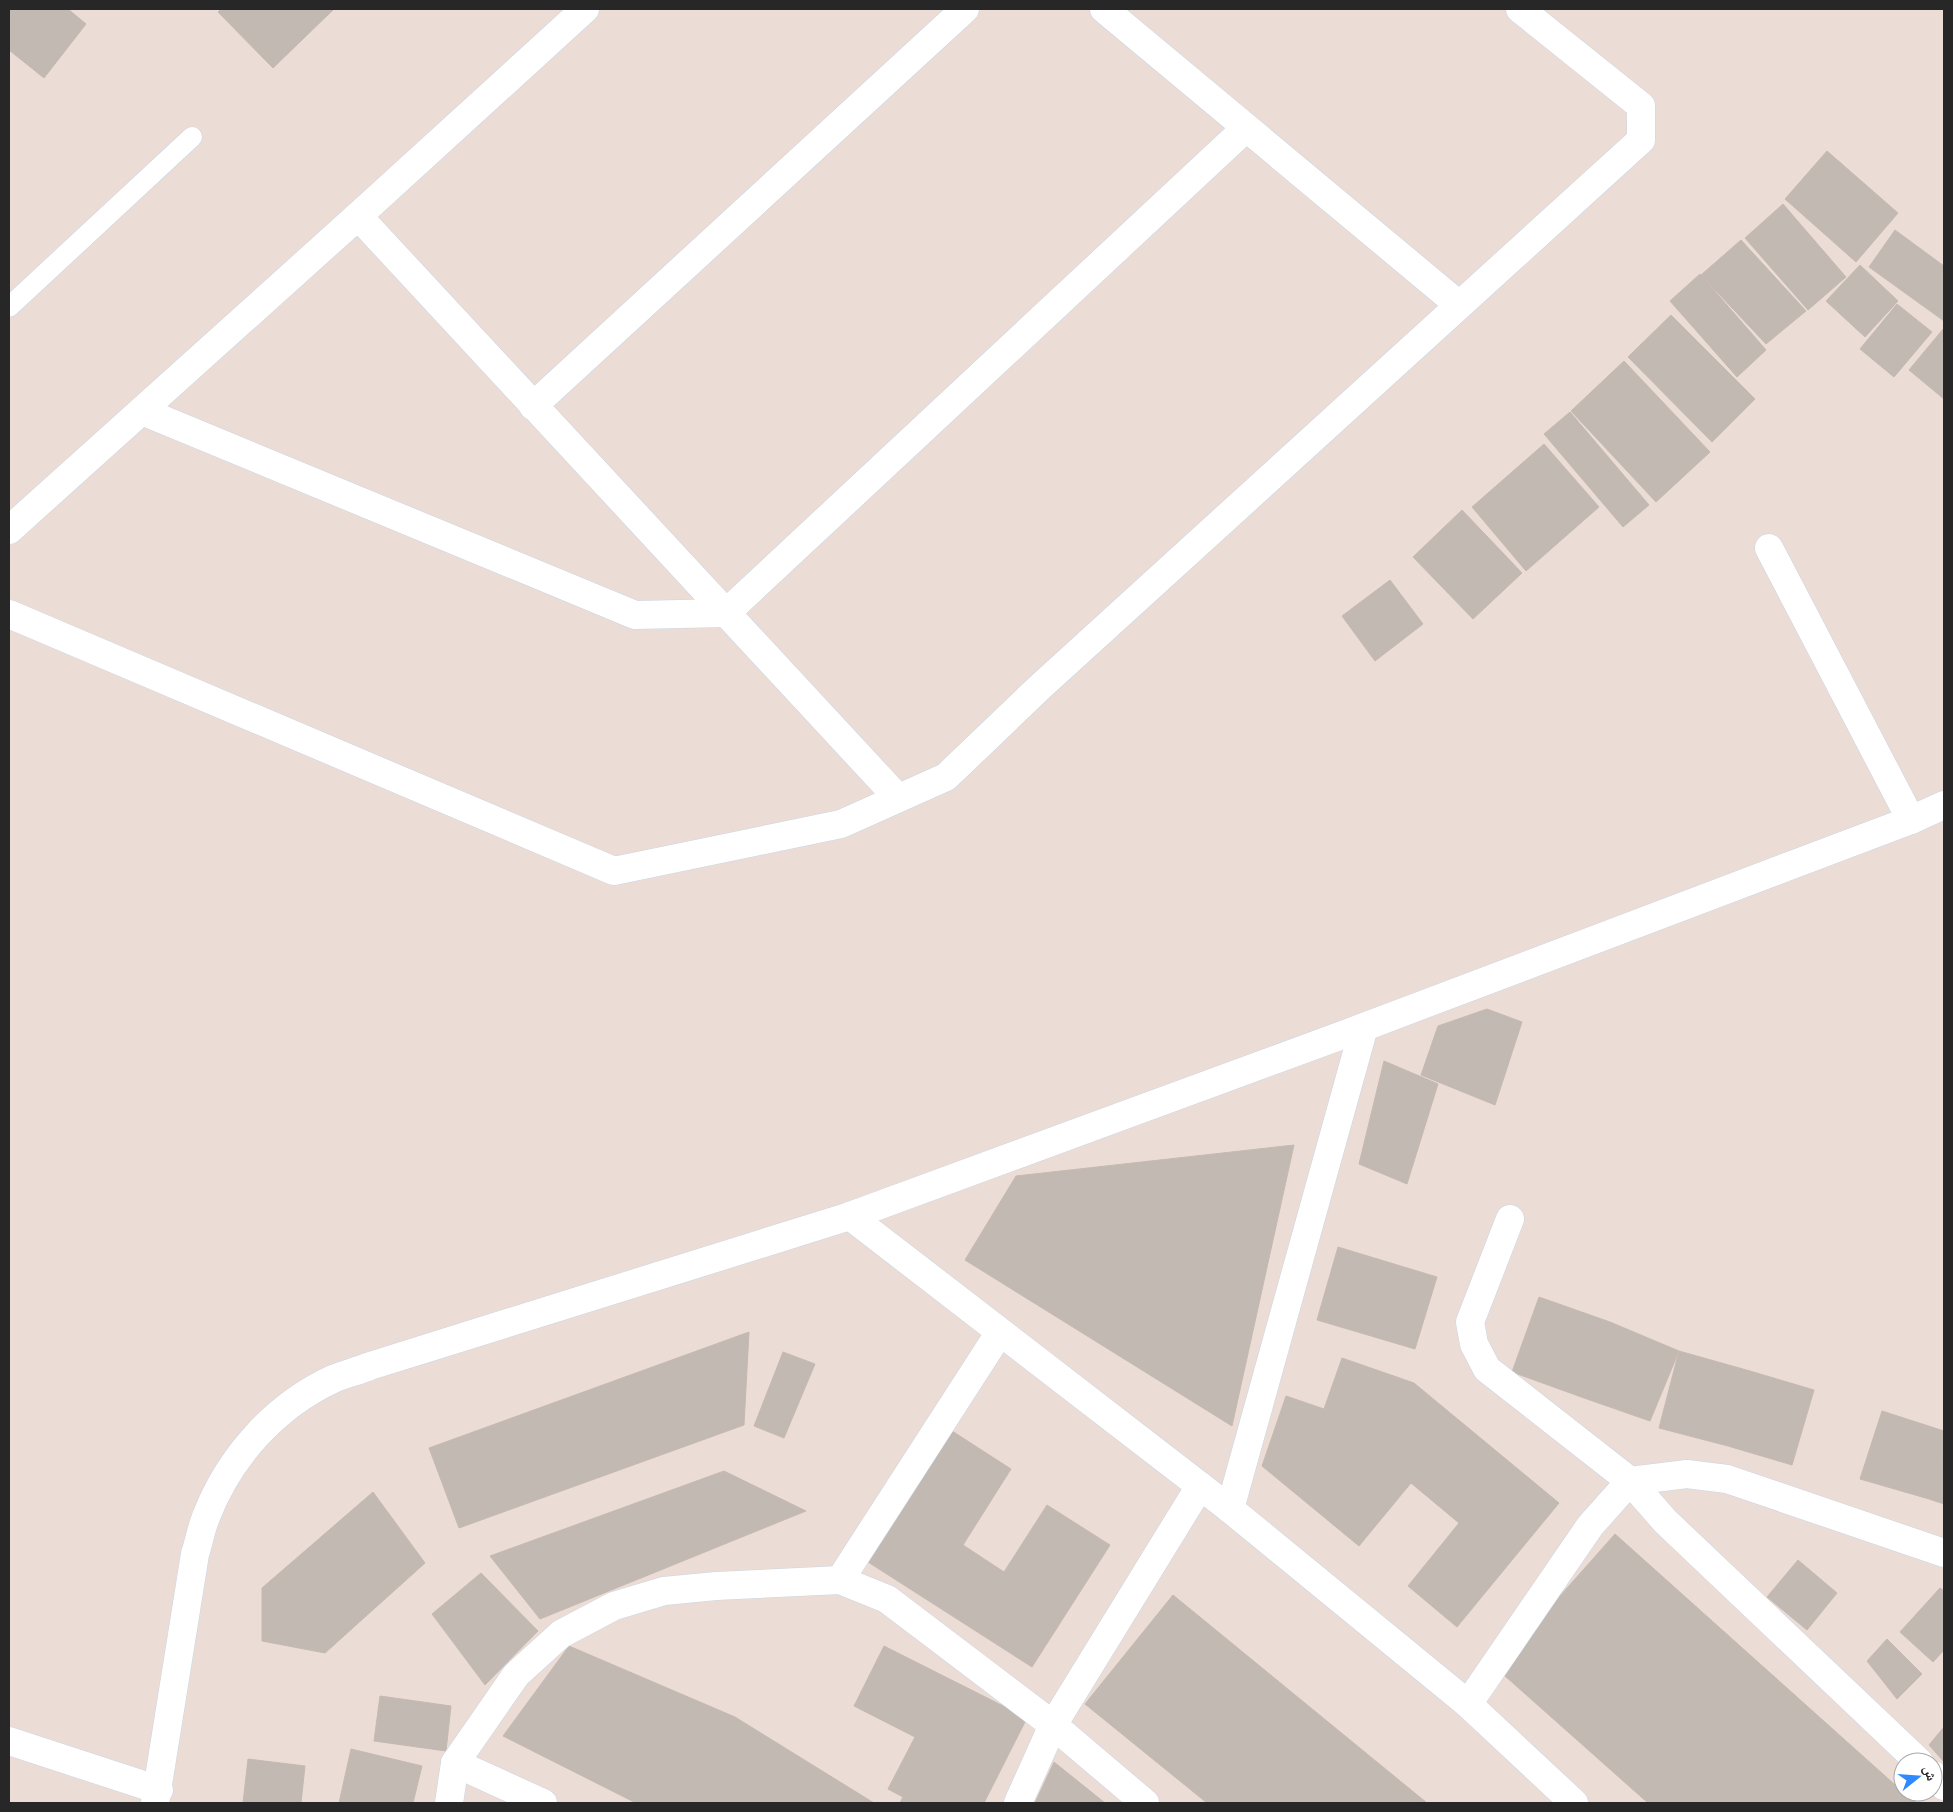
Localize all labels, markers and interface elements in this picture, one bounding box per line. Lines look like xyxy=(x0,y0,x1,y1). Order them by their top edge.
north arrow xyxy=(1893,1752,1943,1802)
text: ش xyxy=(1920,1763,1941,1783)

